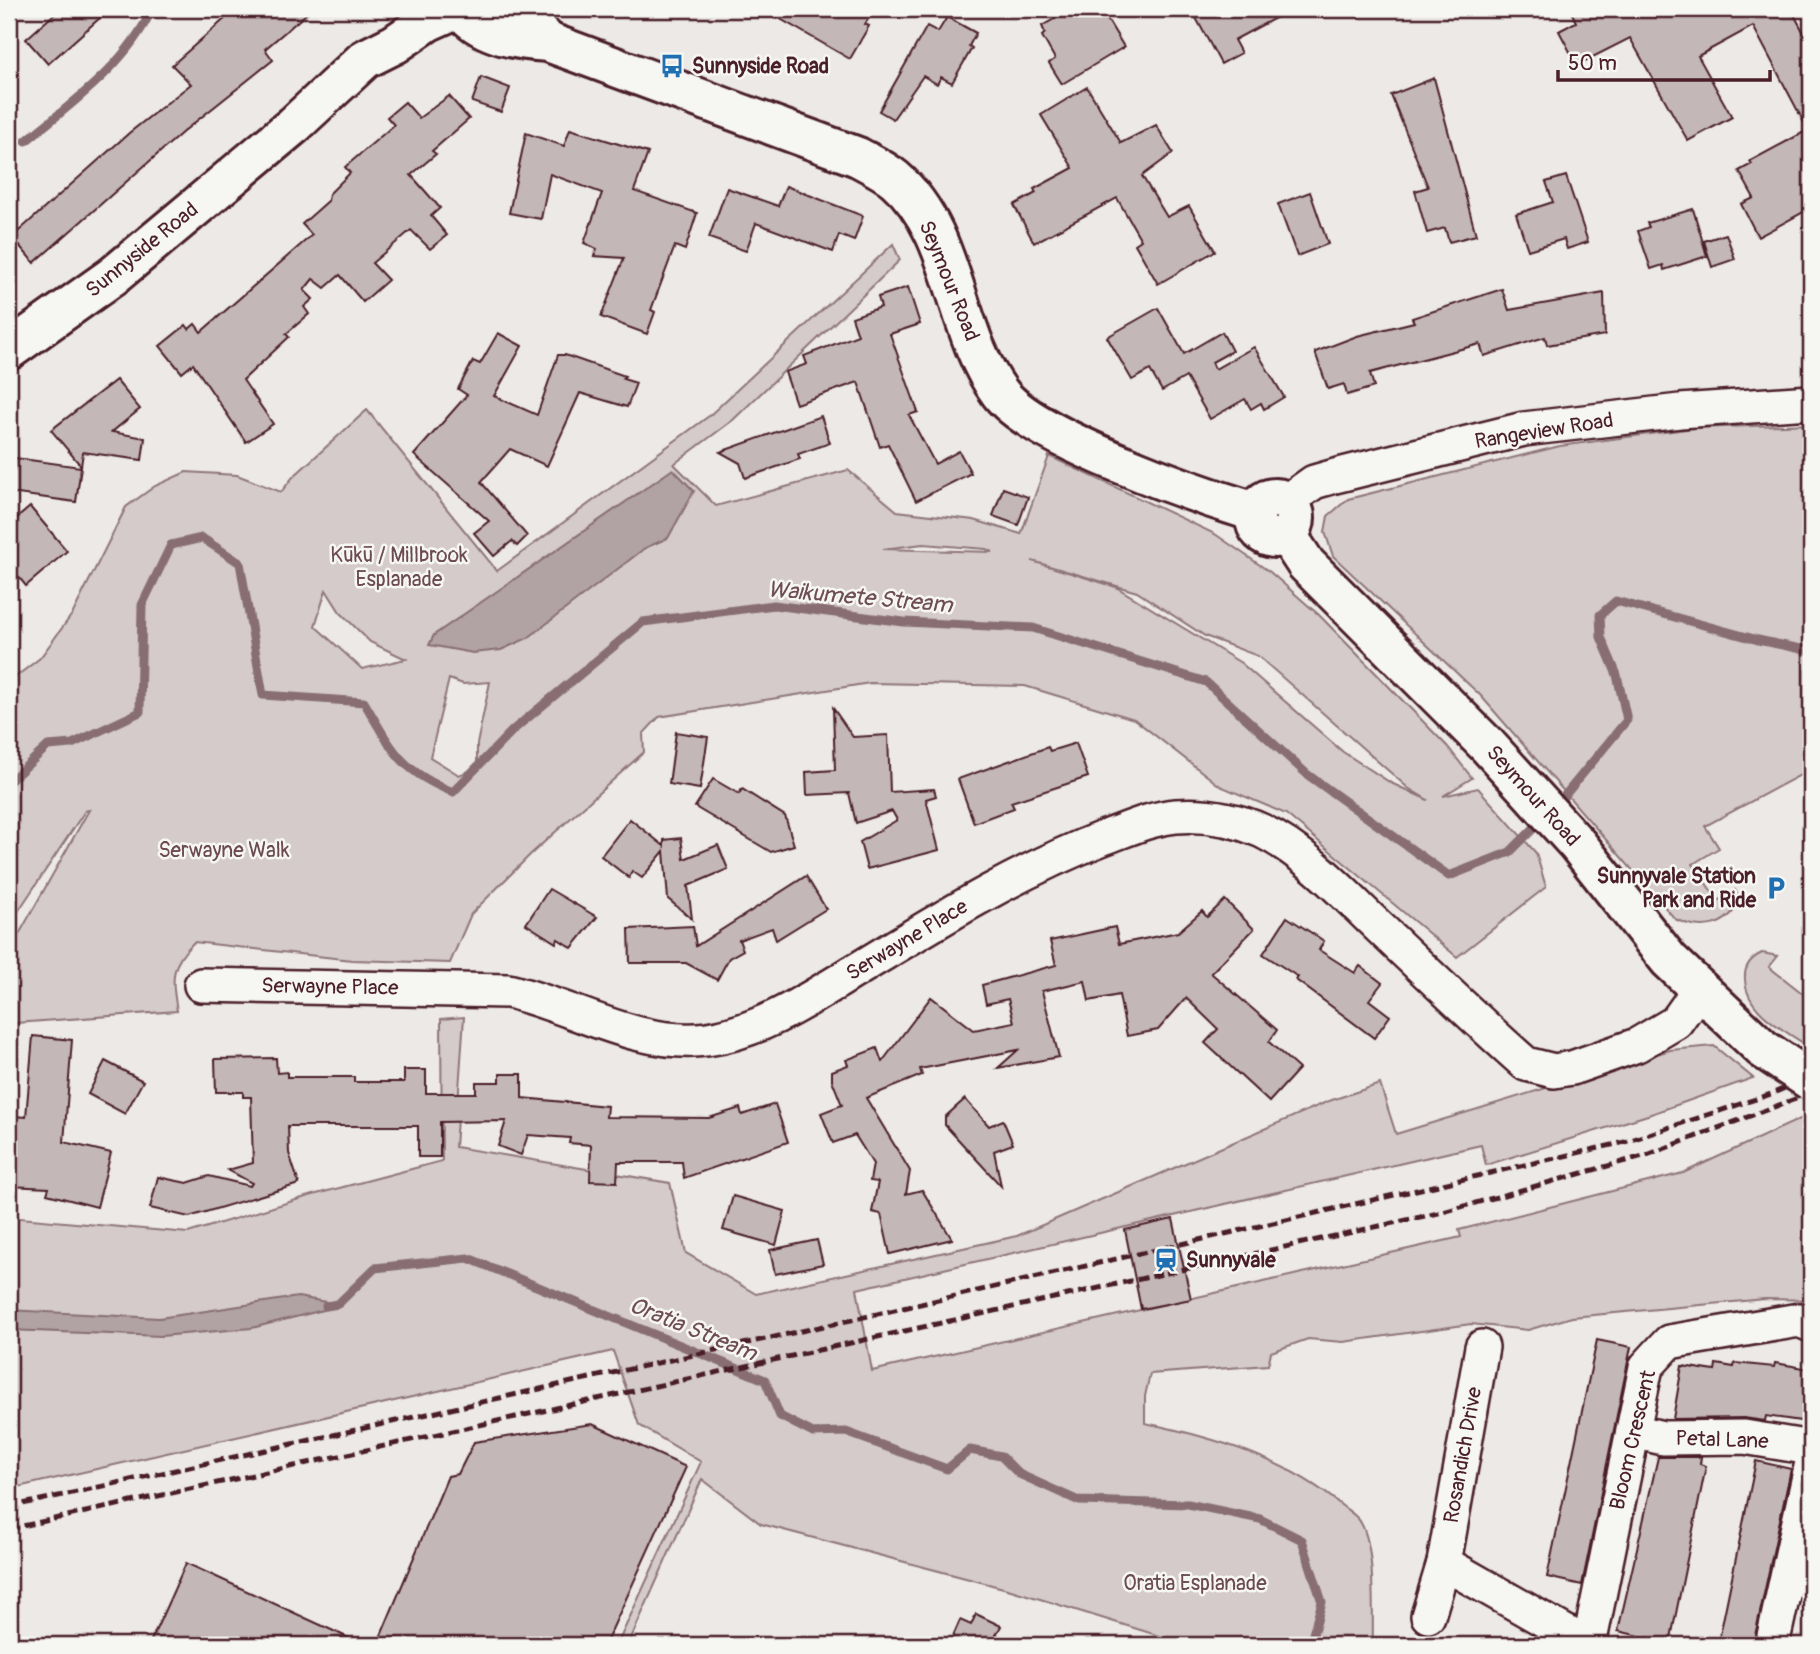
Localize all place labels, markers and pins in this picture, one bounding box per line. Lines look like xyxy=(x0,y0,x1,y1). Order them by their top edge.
bus stop icon: Sunnyside Road xyxy=(658,52,686,80)
place label: Sunnyside Road xyxy=(692,53,829,80)
place label: Sunnyvale Station Park and Ride xyxy=(1597,863,1757,914)
parking icon: Sunnyvale Station Park and Ride xyxy=(1762,874,1790,902)
station icon: Sunnyvale xyxy=(1152,1246,1180,1274)
place label: Sunnyvale xyxy=(1186,1247,1276,1274)

